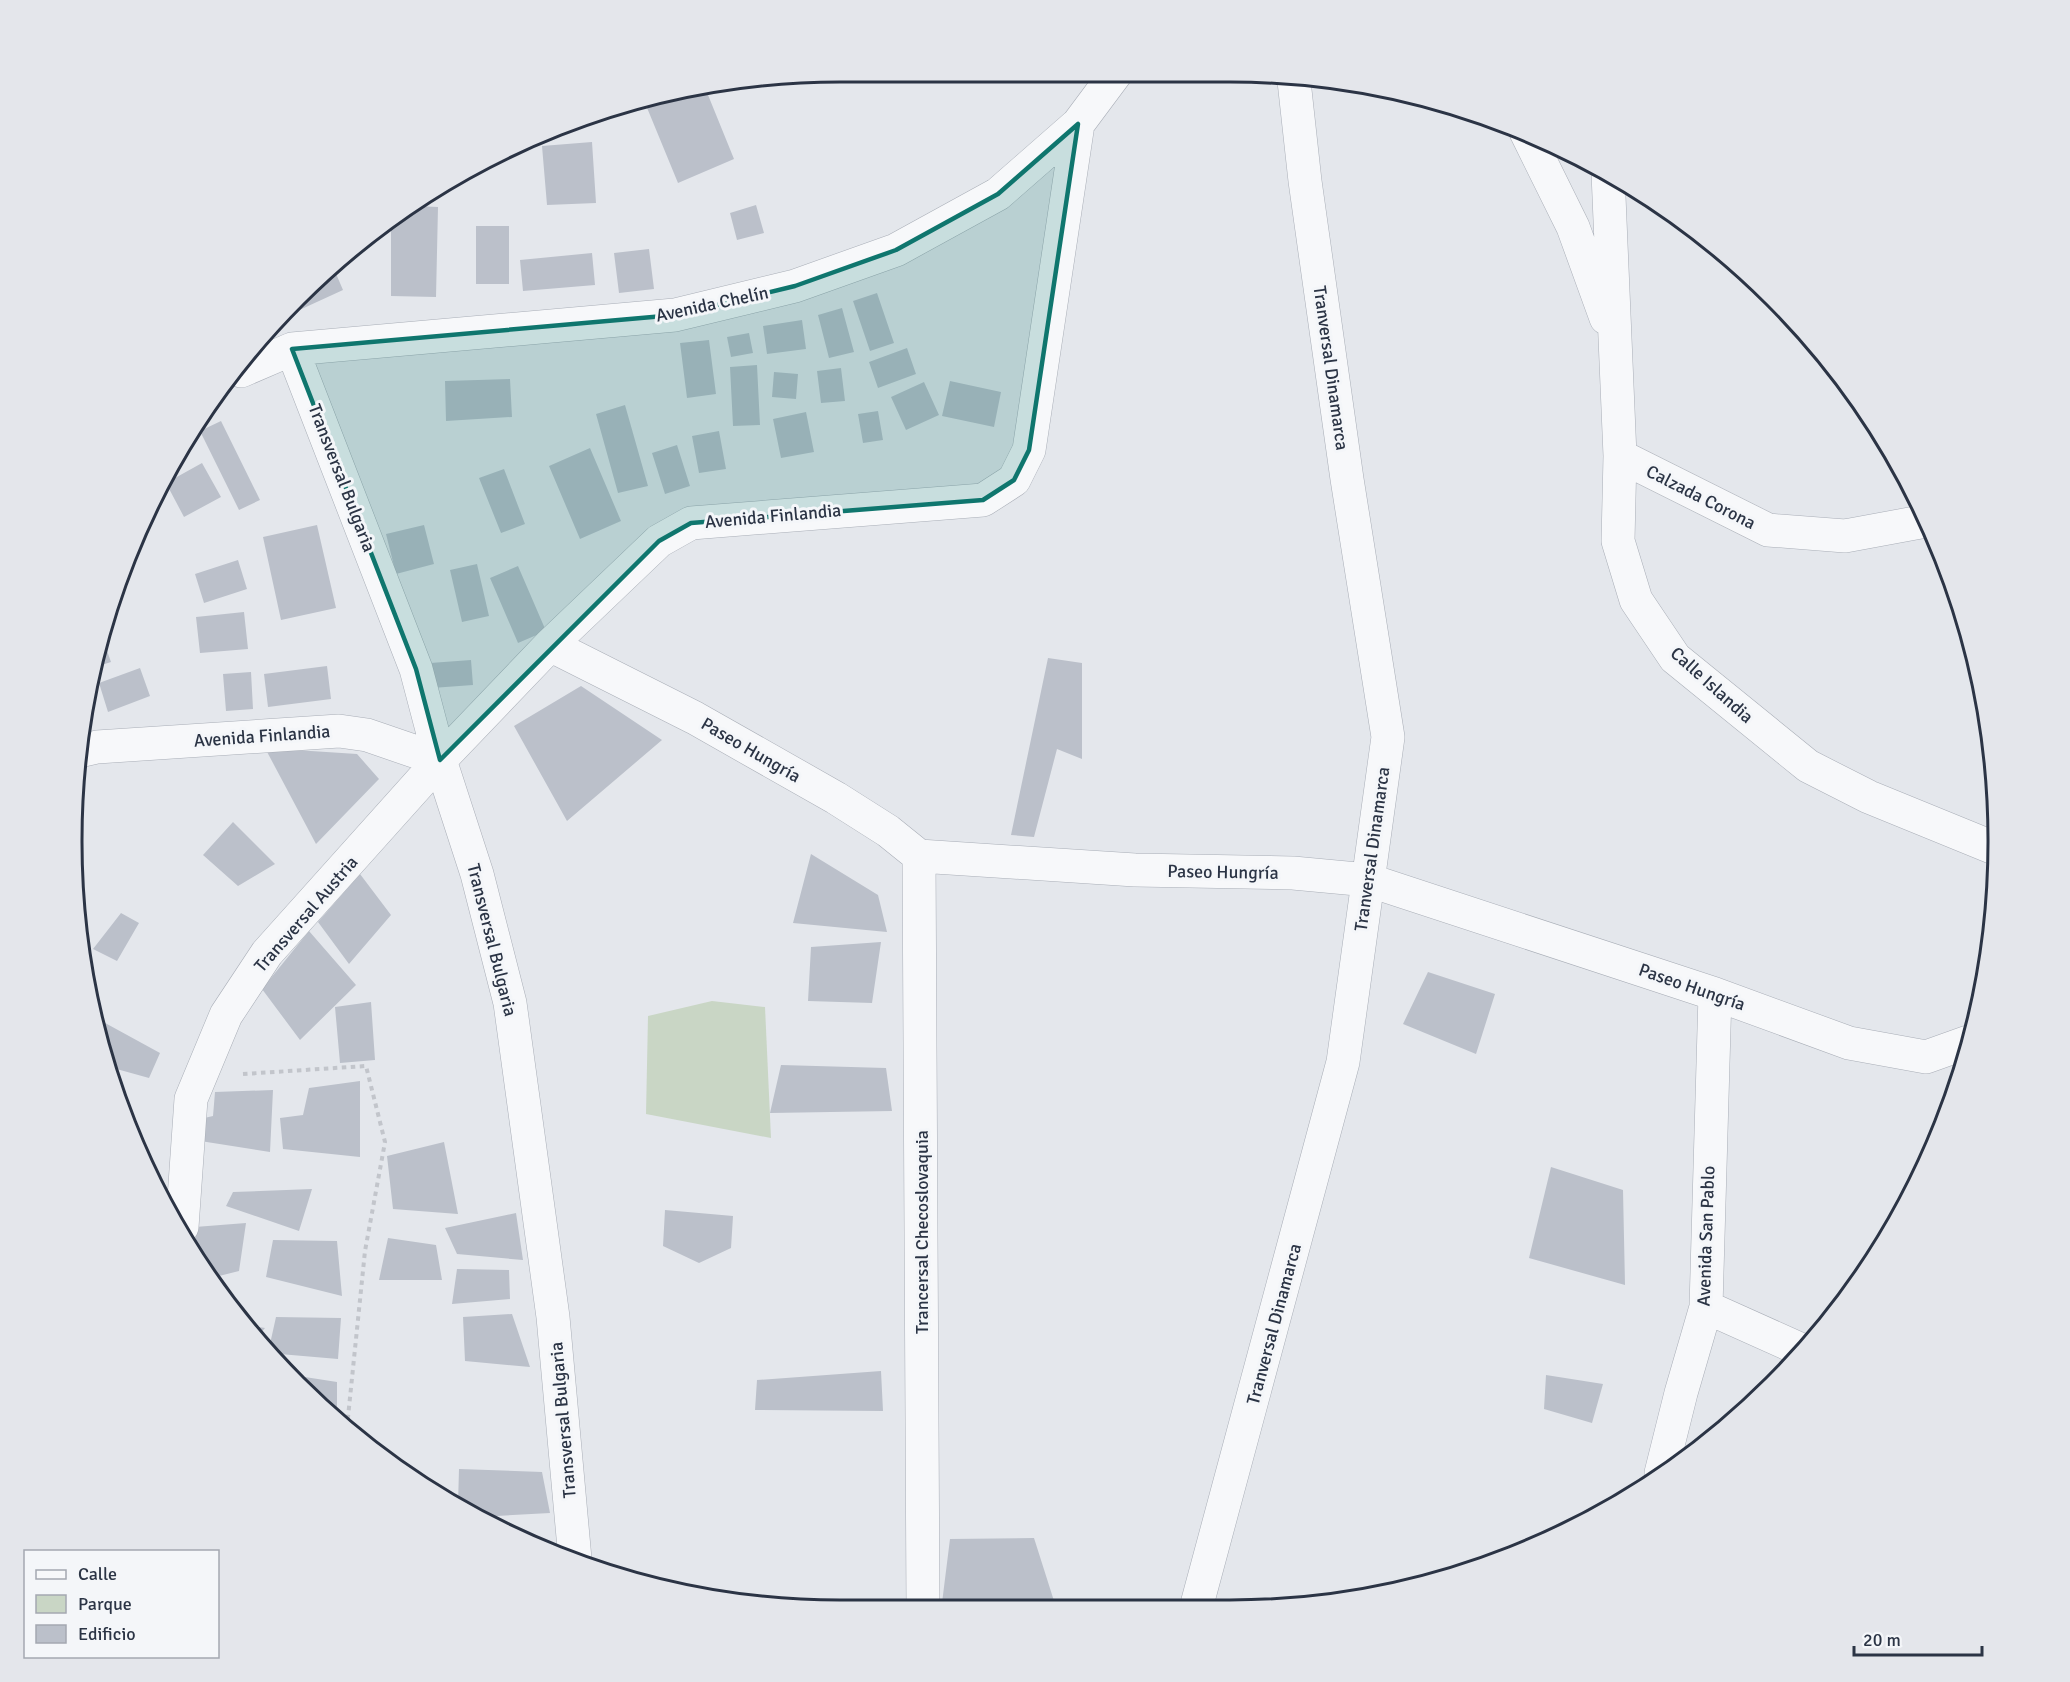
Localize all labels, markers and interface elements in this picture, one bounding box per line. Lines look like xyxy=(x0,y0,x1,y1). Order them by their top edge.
street label: Avenida Chelín xyxy=(654,281,770,327)
street label: Tranversal Dinamarca xyxy=(1309,284,1353,452)
street label: Transversal Bulgaria xyxy=(304,401,380,555)
street label: Calzada Corona xyxy=(1643,460,1759,534)
street label: Avenida Finlandia xyxy=(704,499,842,533)
street label: Calle Islandia xyxy=(1666,642,1758,728)
street label: Paseo Hungría xyxy=(697,713,805,787)
street label: Avenida Finlandia xyxy=(193,720,331,752)
street label: Tranversal Dinamarca xyxy=(1350,765,1394,933)
street label: Transversal Austria xyxy=(250,851,362,977)
street label: Paseo Hungría xyxy=(1167,860,1279,884)
street label: Transversal Bulgaria xyxy=(462,861,522,1019)
street label: Paseo Hungría xyxy=(1636,958,1748,1016)
street label: Trancersal Checoslovaquia xyxy=(911,1130,933,1334)
street label: Avenida San Pablo xyxy=(1693,1165,1719,1307)
street label: Tranversal Dinamarca xyxy=(1242,1241,1306,1407)
street label: Transversal Bulgaria xyxy=(545,1341,581,1499)
legend xyxy=(24,1550,219,1658)
text: Calle xyxy=(78,1563,117,1585)
text: Parque xyxy=(78,1593,132,1615)
scale bar xyxy=(1854,1619,1982,1657)
text: Edificio xyxy=(78,1623,136,1645)
text: 20 m xyxy=(1863,1629,1901,1651)

